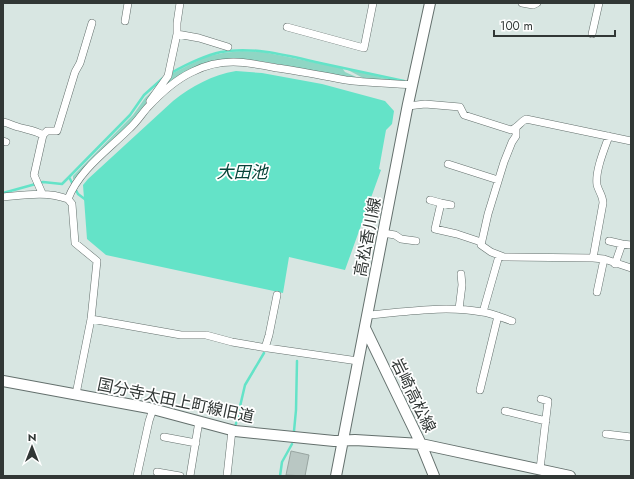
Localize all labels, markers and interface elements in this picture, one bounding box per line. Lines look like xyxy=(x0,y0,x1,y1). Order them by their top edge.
scale bar xyxy=(494,12,615,38)
text: 100 m xyxy=(500,17,533,35)
water label: 大田池 xyxy=(217,160,269,184)
street label: 高松香川線 xyxy=(349,196,386,279)
street label: 岩崎高松線 xyxy=(386,354,441,436)
street label: 国分寺太田上町線旧道 xyxy=(95,373,257,428)
north arrow xyxy=(12,427,52,467)
text: N xyxy=(28,429,36,445)

